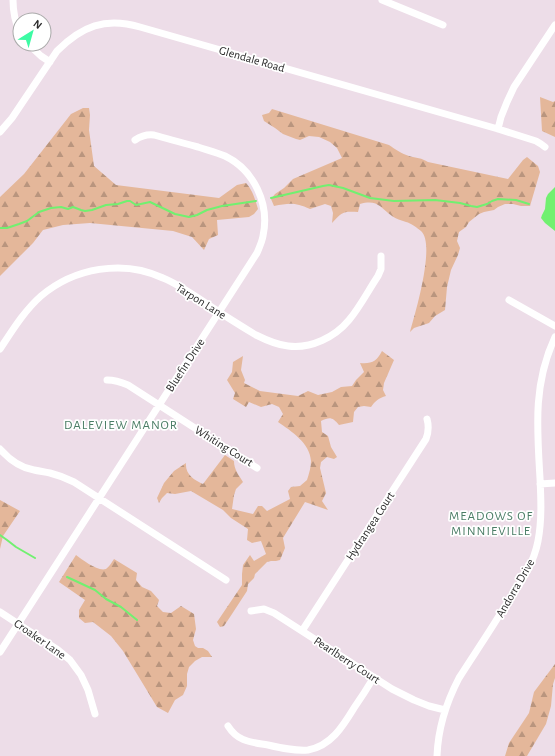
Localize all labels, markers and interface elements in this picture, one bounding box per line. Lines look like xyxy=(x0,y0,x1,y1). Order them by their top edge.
north arrow xyxy=(12,12,52,52)
text: N xyxy=(31,18,44,31)
street label: Glendale Road xyxy=(218,44,286,74)
street label: Tarpon Lane xyxy=(174,281,228,321)
street label: Bluefin Drive xyxy=(163,336,207,394)
district label: DALEVIEW MANOR xyxy=(64,419,178,432)
street label: Whiting Court xyxy=(193,423,255,469)
street label: Hydrangea Court xyxy=(343,490,397,563)
district label: MEADOWS OF MINNIEVILLE xyxy=(449,510,533,538)
street label: Andorra Drive xyxy=(494,557,536,619)
street label: Croaker Lane xyxy=(12,617,68,661)
street label: Pearlberry Court xyxy=(311,634,382,687)

